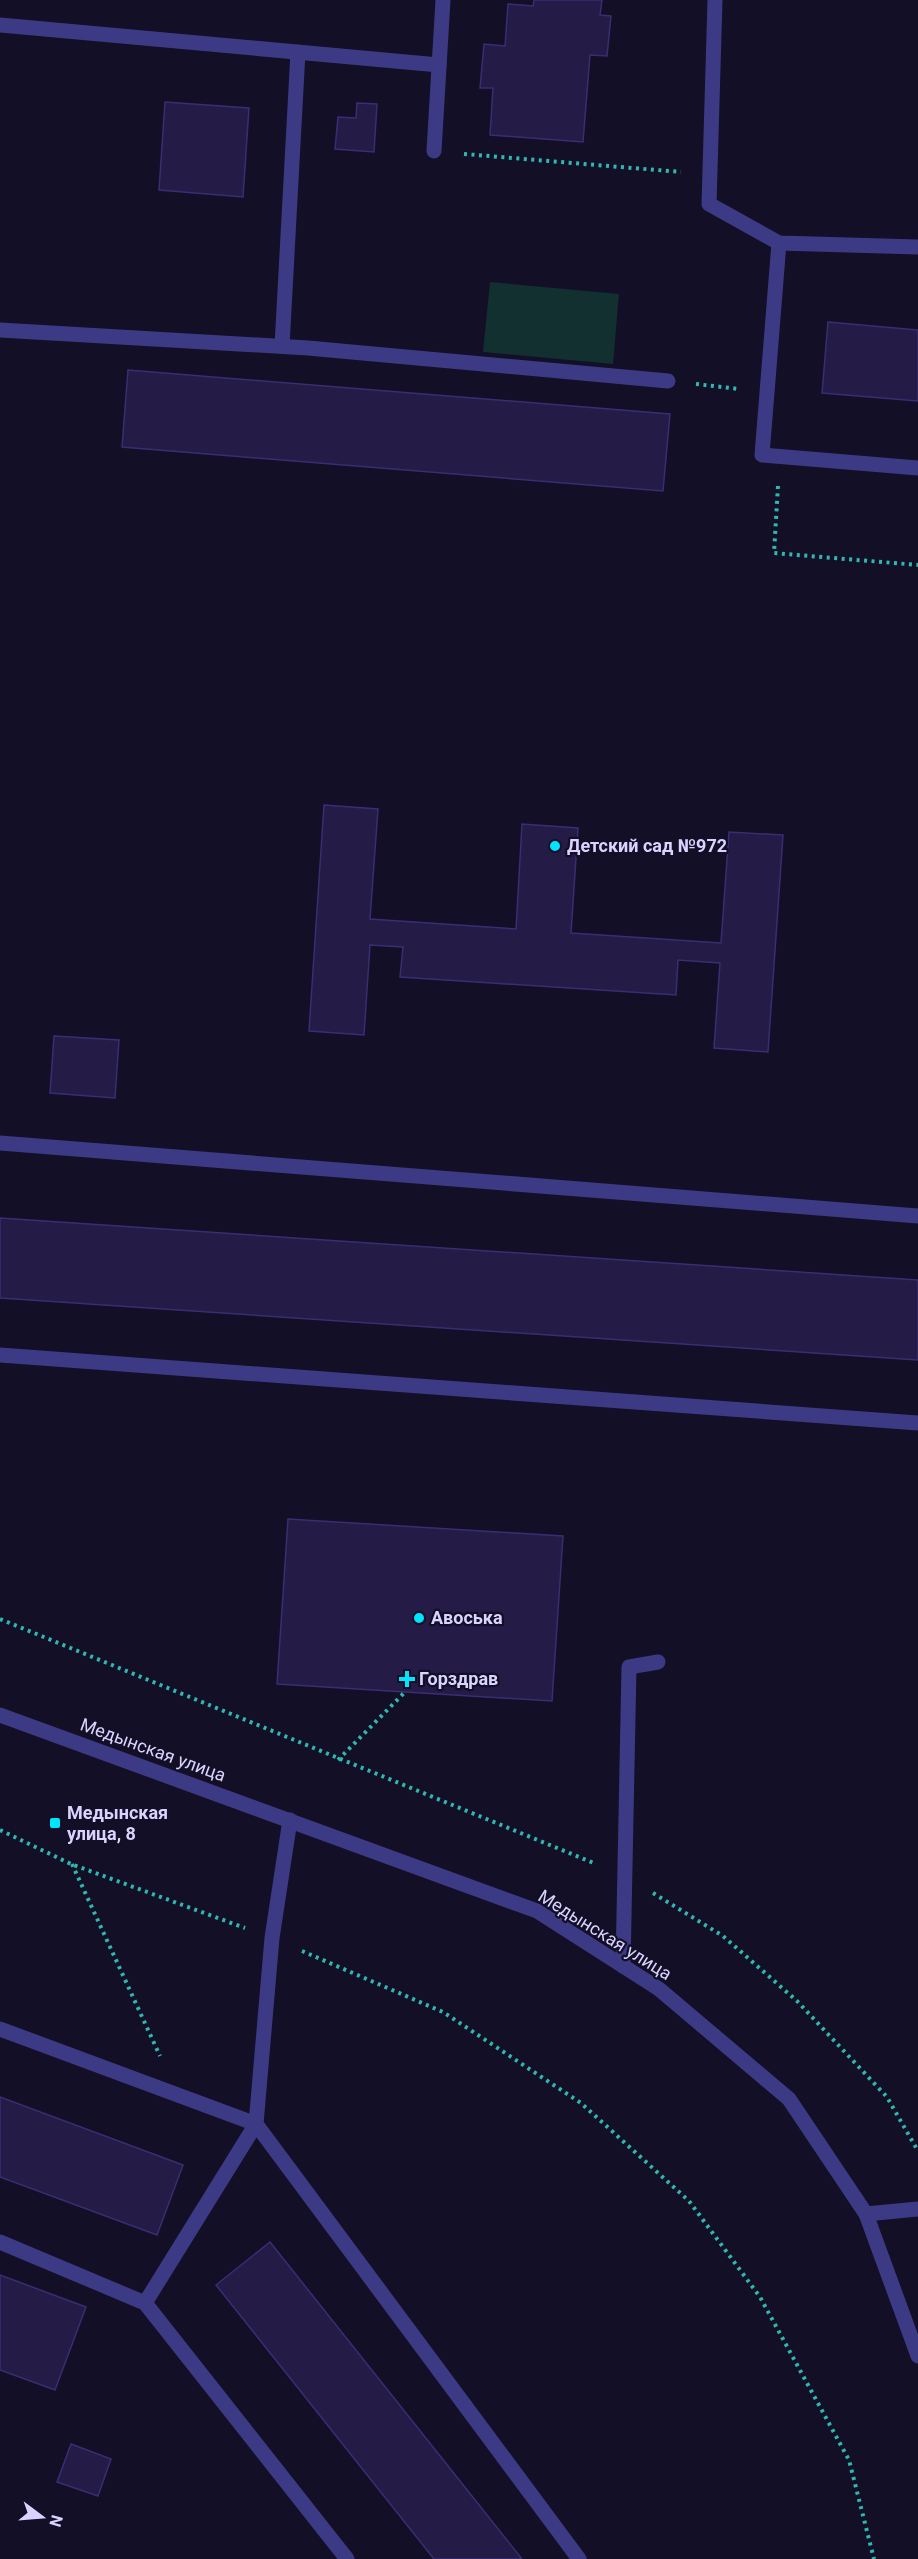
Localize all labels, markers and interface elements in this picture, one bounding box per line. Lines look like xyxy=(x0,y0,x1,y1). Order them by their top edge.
place label: Детский сад №972 xyxy=(567,835,727,856)
marker: Детский сад №972 xyxy=(548,839,562,853)
place label: Авоська xyxy=(431,1607,503,1628)
marker: Авоська xyxy=(412,1611,426,1625)
place label: Горздрав xyxy=(419,1668,498,1689)
marker: Горздрав xyxy=(400,1672,414,1686)
street label: Медынская улица xyxy=(78,1713,229,1786)
place label: Медынская улица, 8 xyxy=(67,1802,168,1844)
marker: Медынская улица, 8 xyxy=(48,1816,62,1830)
street label: Медынская улица xyxy=(535,1885,676,1984)
north arrow xyxy=(12,2487,72,2547)
text: N xyxy=(45,2513,67,2529)

